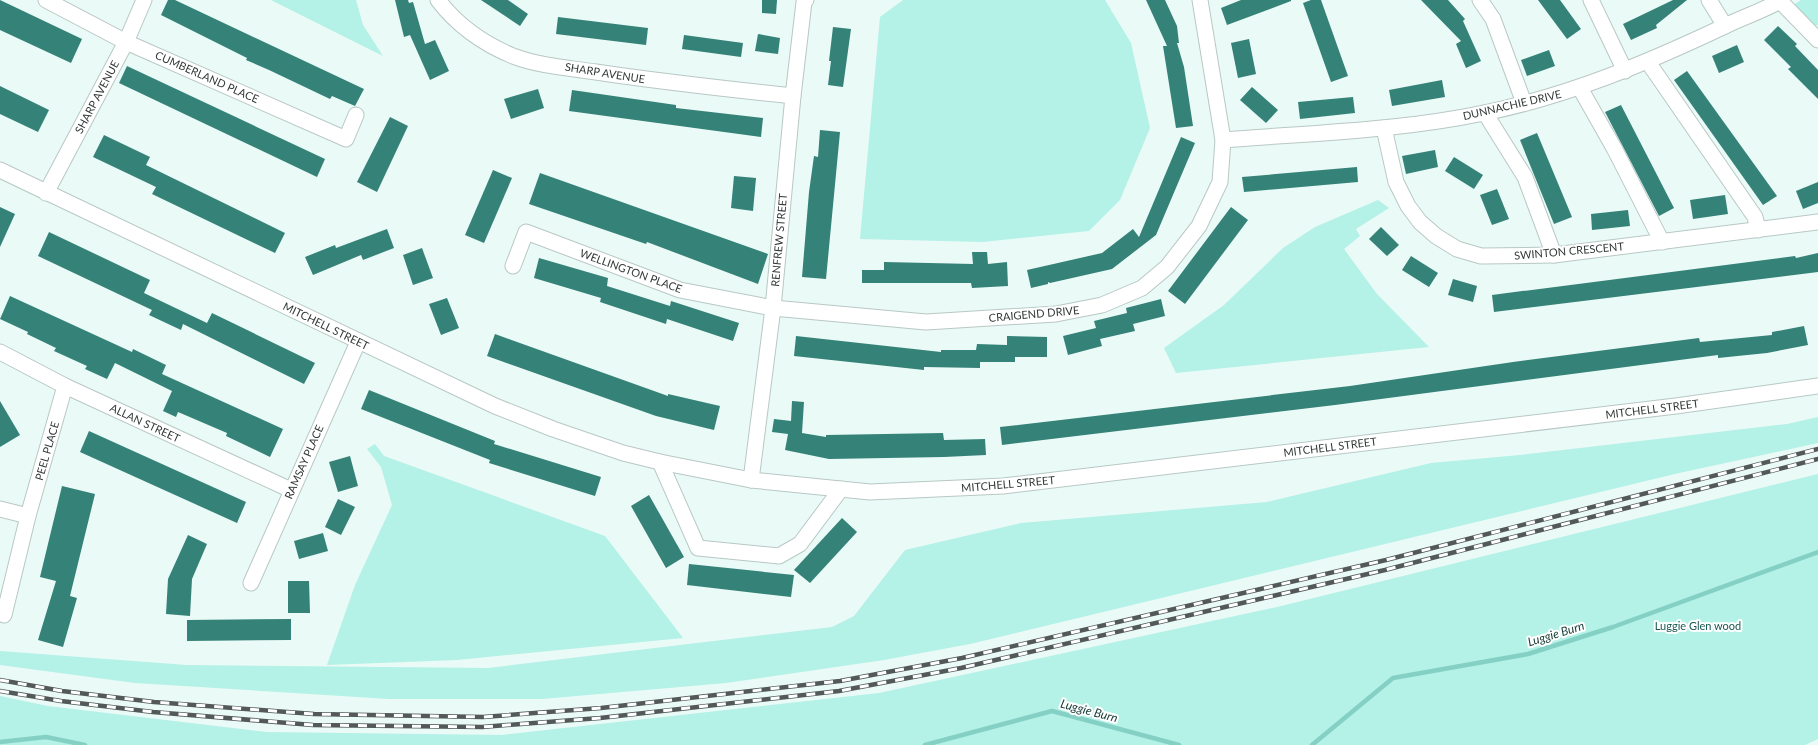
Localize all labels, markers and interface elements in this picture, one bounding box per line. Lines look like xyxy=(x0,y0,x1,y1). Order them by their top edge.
street label: CUMBERLAND PLACE xyxy=(153,48,261,105)
street label: SHARP AVENUE xyxy=(72,58,121,136)
street label: SHARP AVENUE xyxy=(564,60,646,85)
street label: DUNNACHIE DRIVE xyxy=(1461,87,1562,122)
street label: RENFREW STREET xyxy=(768,192,789,287)
street label: SWINTON CRESCENT xyxy=(1514,239,1625,262)
street label: WELLINGTON PLACE xyxy=(578,246,684,295)
street label: MITCHELL STREET xyxy=(281,299,372,352)
street label: CRAIGEND DRIVE xyxy=(988,303,1080,324)
street label: MITCHELL STREET xyxy=(1605,396,1700,421)
street label: ALLAN STREET xyxy=(108,401,183,445)
street label: PEEL PLACE xyxy=(32,420,61,482)
street label: RAMSAY PLACE xyxy=(281,423,326,501)
street label: MITCHELL STREET xyxy=(1283,434,1378,459)
street label: MITCHELL STREET xyxy=(961,473,1056,494)
water label: Luggie Burn xyxy=(1526,618,1586,649)
park label: Luggie Glen wood xyxy=(1655,619,1741,632)
water label: Luggie Burn xyxy=(1059,696,1119,725)

